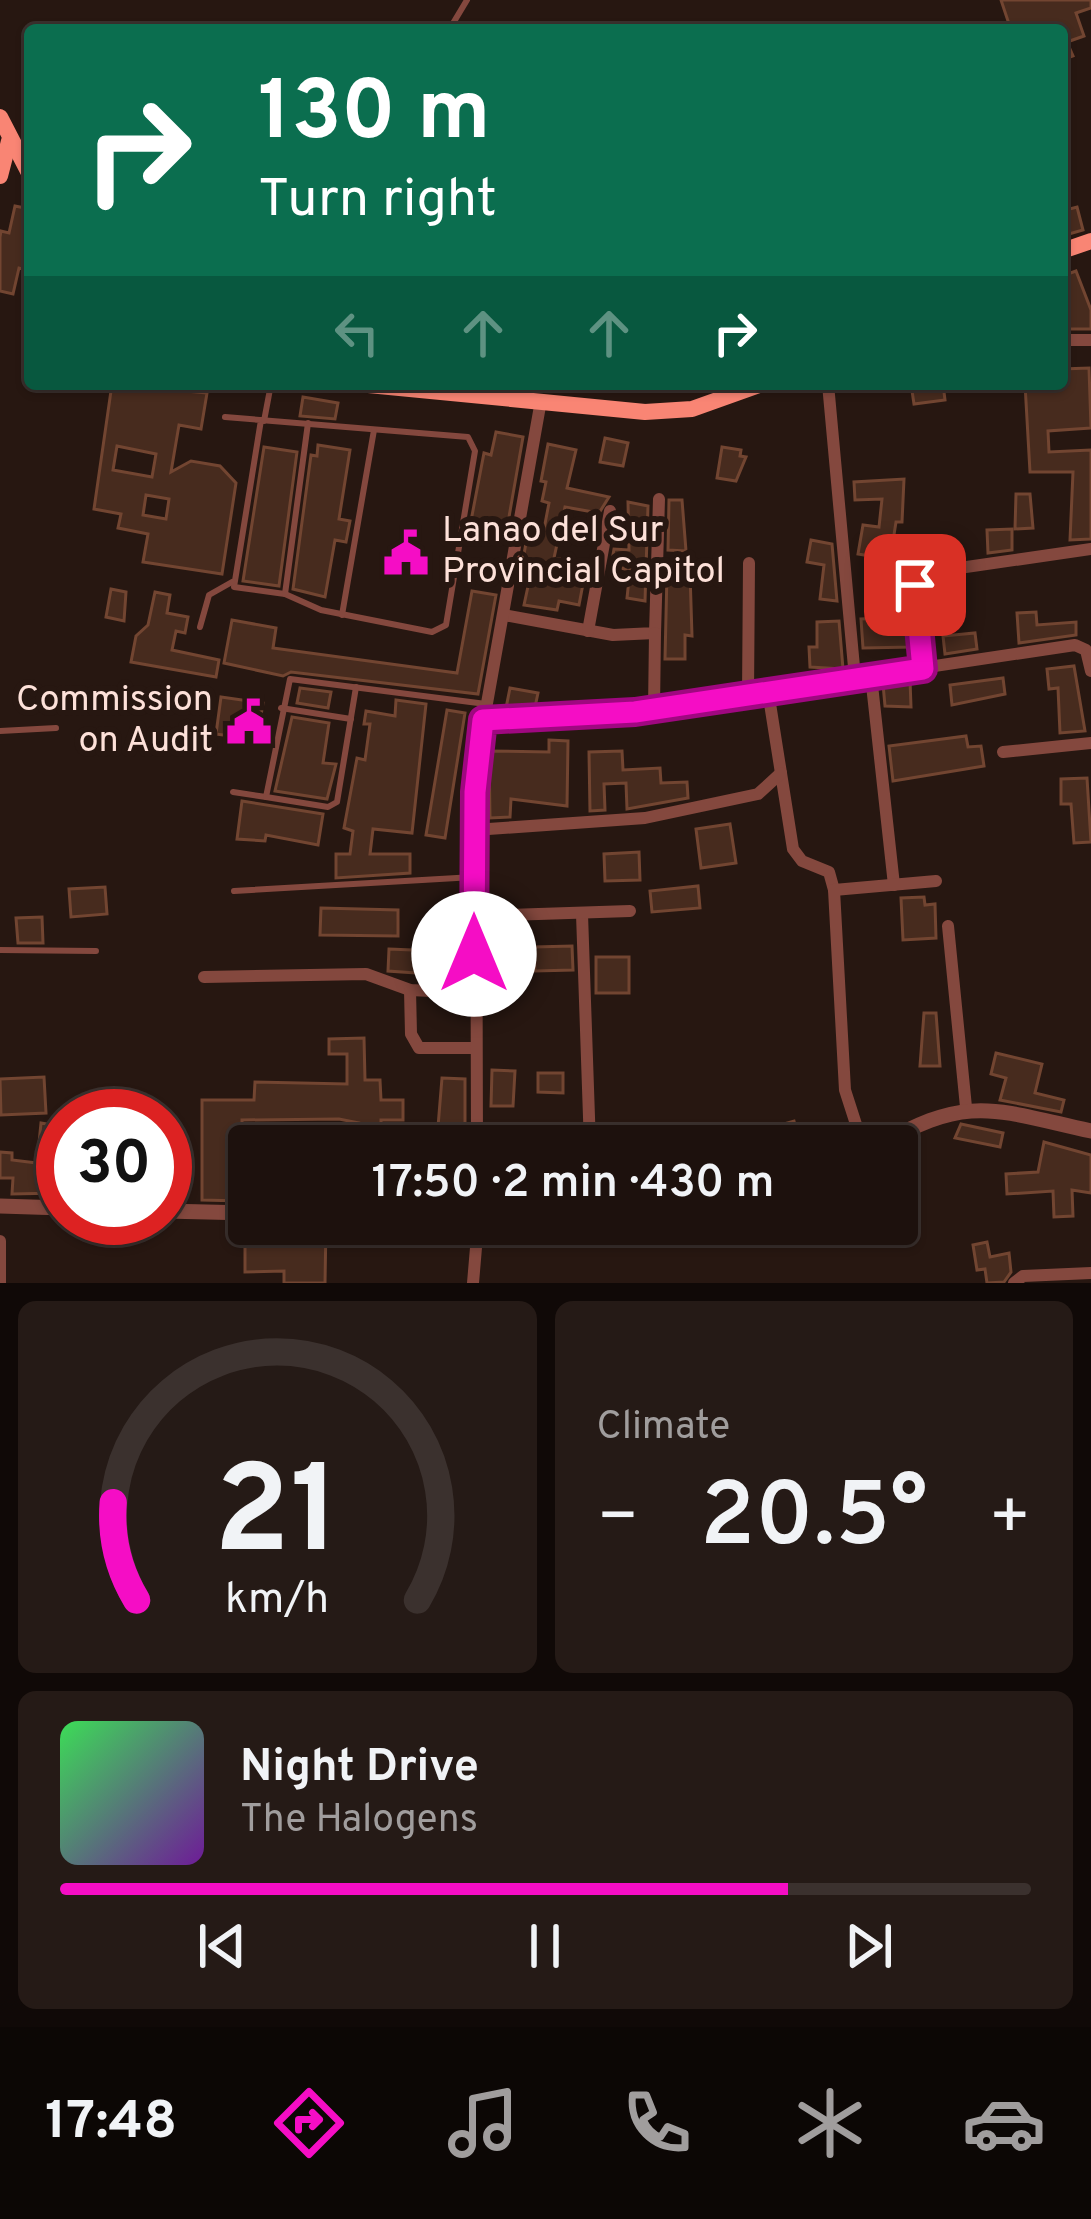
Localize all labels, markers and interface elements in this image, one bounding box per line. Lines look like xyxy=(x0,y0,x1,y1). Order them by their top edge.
text: 130 m xyxy=(258,63,490,169)
icon: right xyxy=(60,72,216,228)
text: Turn right xyxy=(258,167,497,236)
icon: left xyxy=(324,300,390,366)
icon: ahead xyxy=(450,300,516,366)
icon: ahead xyxy=(576,300,642,366)
icon: right xyxy=(702,300,768,366)
place label: Lanao del Sur Provincial Capitol xyxy=(442,509,725,596)
public building icon: Lanao del Sur Provincial Capitol xyxy=(381,528,431,578)
pin xyxy=(864,534,966,636)
icon: arrive xyxy=(882,552,948,618)
place label: Commission on Audit xyxy=(16,678,213,765)
public building icon: Commission on Audit xyxy=(224,697,274,747)
position arrow xyxy=(411,891,537,1017)
speed limit sign: 30 xyxy=(36,1089,192,1245)
text: 17:50 · 2 min · 430 m xyxy=(372,1156,774,1213)
text: Climate xyxy=(597,1404,730,1453)
text: 21 xyxy=(214,1439,340,1597)
text: 20.5° xyxy=(700,1464,928,1577)
text: − xyxy=(597,1479,639,1562)
text: + xyxy=(988,1479,1031,1562)
text: km/h xyxy=(225,1574,329,1628)
text: Night Drive xyxy=(240,1740,479,1797)
text: The Halogens xyxy=(240,1797,478,1846)
icon: previous xyxy=(189,1913,255,1979)
icon: pause xyxy=(512,1913,578,1979)
icon: next xyxy=(836,1913,902,1979)
icon: directions xyxy=(267,2081,351,2165)
icon: music xyxy=(441,2081,525,2165)
icon: phone xyxy=(615,2081,699,2165)
icon: climate xyxy=(788,2081,872,2165)
icon: car xyxy=(962,2081,1046,2165)
text: 17:48 xyxy=(45,2089,177,2158)

